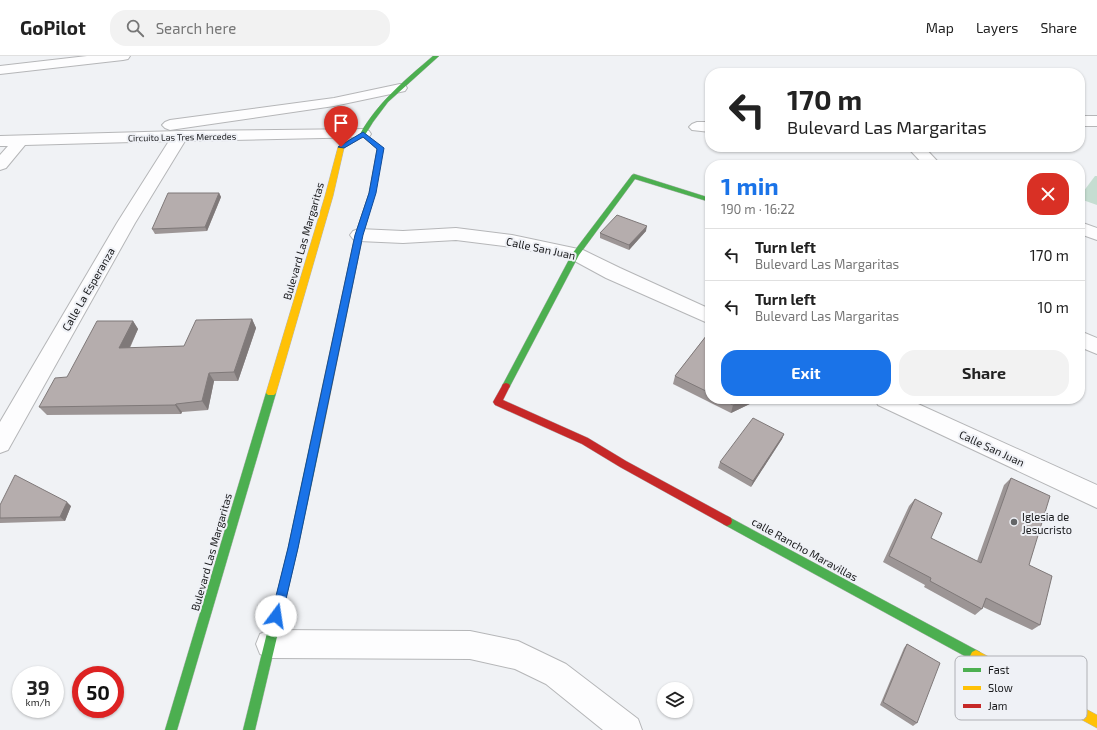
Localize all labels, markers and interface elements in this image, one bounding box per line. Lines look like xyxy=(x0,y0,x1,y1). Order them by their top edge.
search box xyxy=(110,10,390,46)
text: GoPilot xyxy=(20,16,86,39)
icon: search xyxy=(124,17,146,39)
text: Search here xyxy=(156,19,236,37)
text: Map xyxy=(926,19,954,36)
text: Layers xyxy=(976,19,1018,36)
text: Share xyxy=(1040,19,1077,36)
text: 170 m xyxy=(787,82,862,116)
icon: left xyxy=(721,84,773,136)
pin xyxy=(324,106,358,147)
icon: arrive xyxy=(330,112,352,134)
text: Bulevard Las Margaritas xyxy=(787,116,987,138)
street label: Circuito Las Tres Mercedes xyxy=(128,131,237,143)
text: 1 min xyxy=(721,171,779,200)
button: close xyxy=(1027,173,1069,215)
street label: Bulevard Las Margaritas xyxy=(280,180,326,301)
text: 190 m · 16:22 xyxy=(721,201,795,217)
street label: Calle San Juan xyxy=(505,234,577,262)
text: Turn left xyxy=(755,238,816,256)
icon: left xyxy=(721,244,743,266)
street label: Calle La Esperanza xyxy=(59,245,117,333)
text: 170 m xyxy=(1030,246,1069,264)
text: Bulevard Las Margaritas xyxy=(755,256,899,272)
text: Turn left xyxy=(755,290,816,308)
icon: left xyxy=(721,296,743,318)
text: 10 m xyxy=(1037,298,1069,316)
text: Bulevard Las Margaritas xyxy=(755,308,899,324)
button: Exit xyxy=(721,350,891,396)
button: Share xyxy=(899,350,1069,396)
street label: Calle San Juan xyxy=(957,427,1027,469)
street label: Bulevard Las Margaritas xyxy=(188,491,234,612)
place label: Iglesia de Jesucristo xyxy=(1022,510,1072,536)
street label: calle Rancho Maravillas xyxy=(750,514,860,584)
marker: Iglesia de Jesucristo xyxy=(1009,517,1019,527)
position arrow xyxy=(255,595,297,637)
legend xyxy=(955,656,1087,720)
text: Fast xyxy=(988,663,1010,676)
speed limit sign: 50 xyxy=(72,666,124,718)
text: 39 xyxy=(26,675,50,699)
text: Slow xyxy=(988,681,1013,694)
map controls xyxy=(657,682,693,718)
button: layers xyxy=(657,682,693,718)
text: km/h xyxy=(26,696,50,708)
text: Jam xyxy=(988,699,1007,712)

